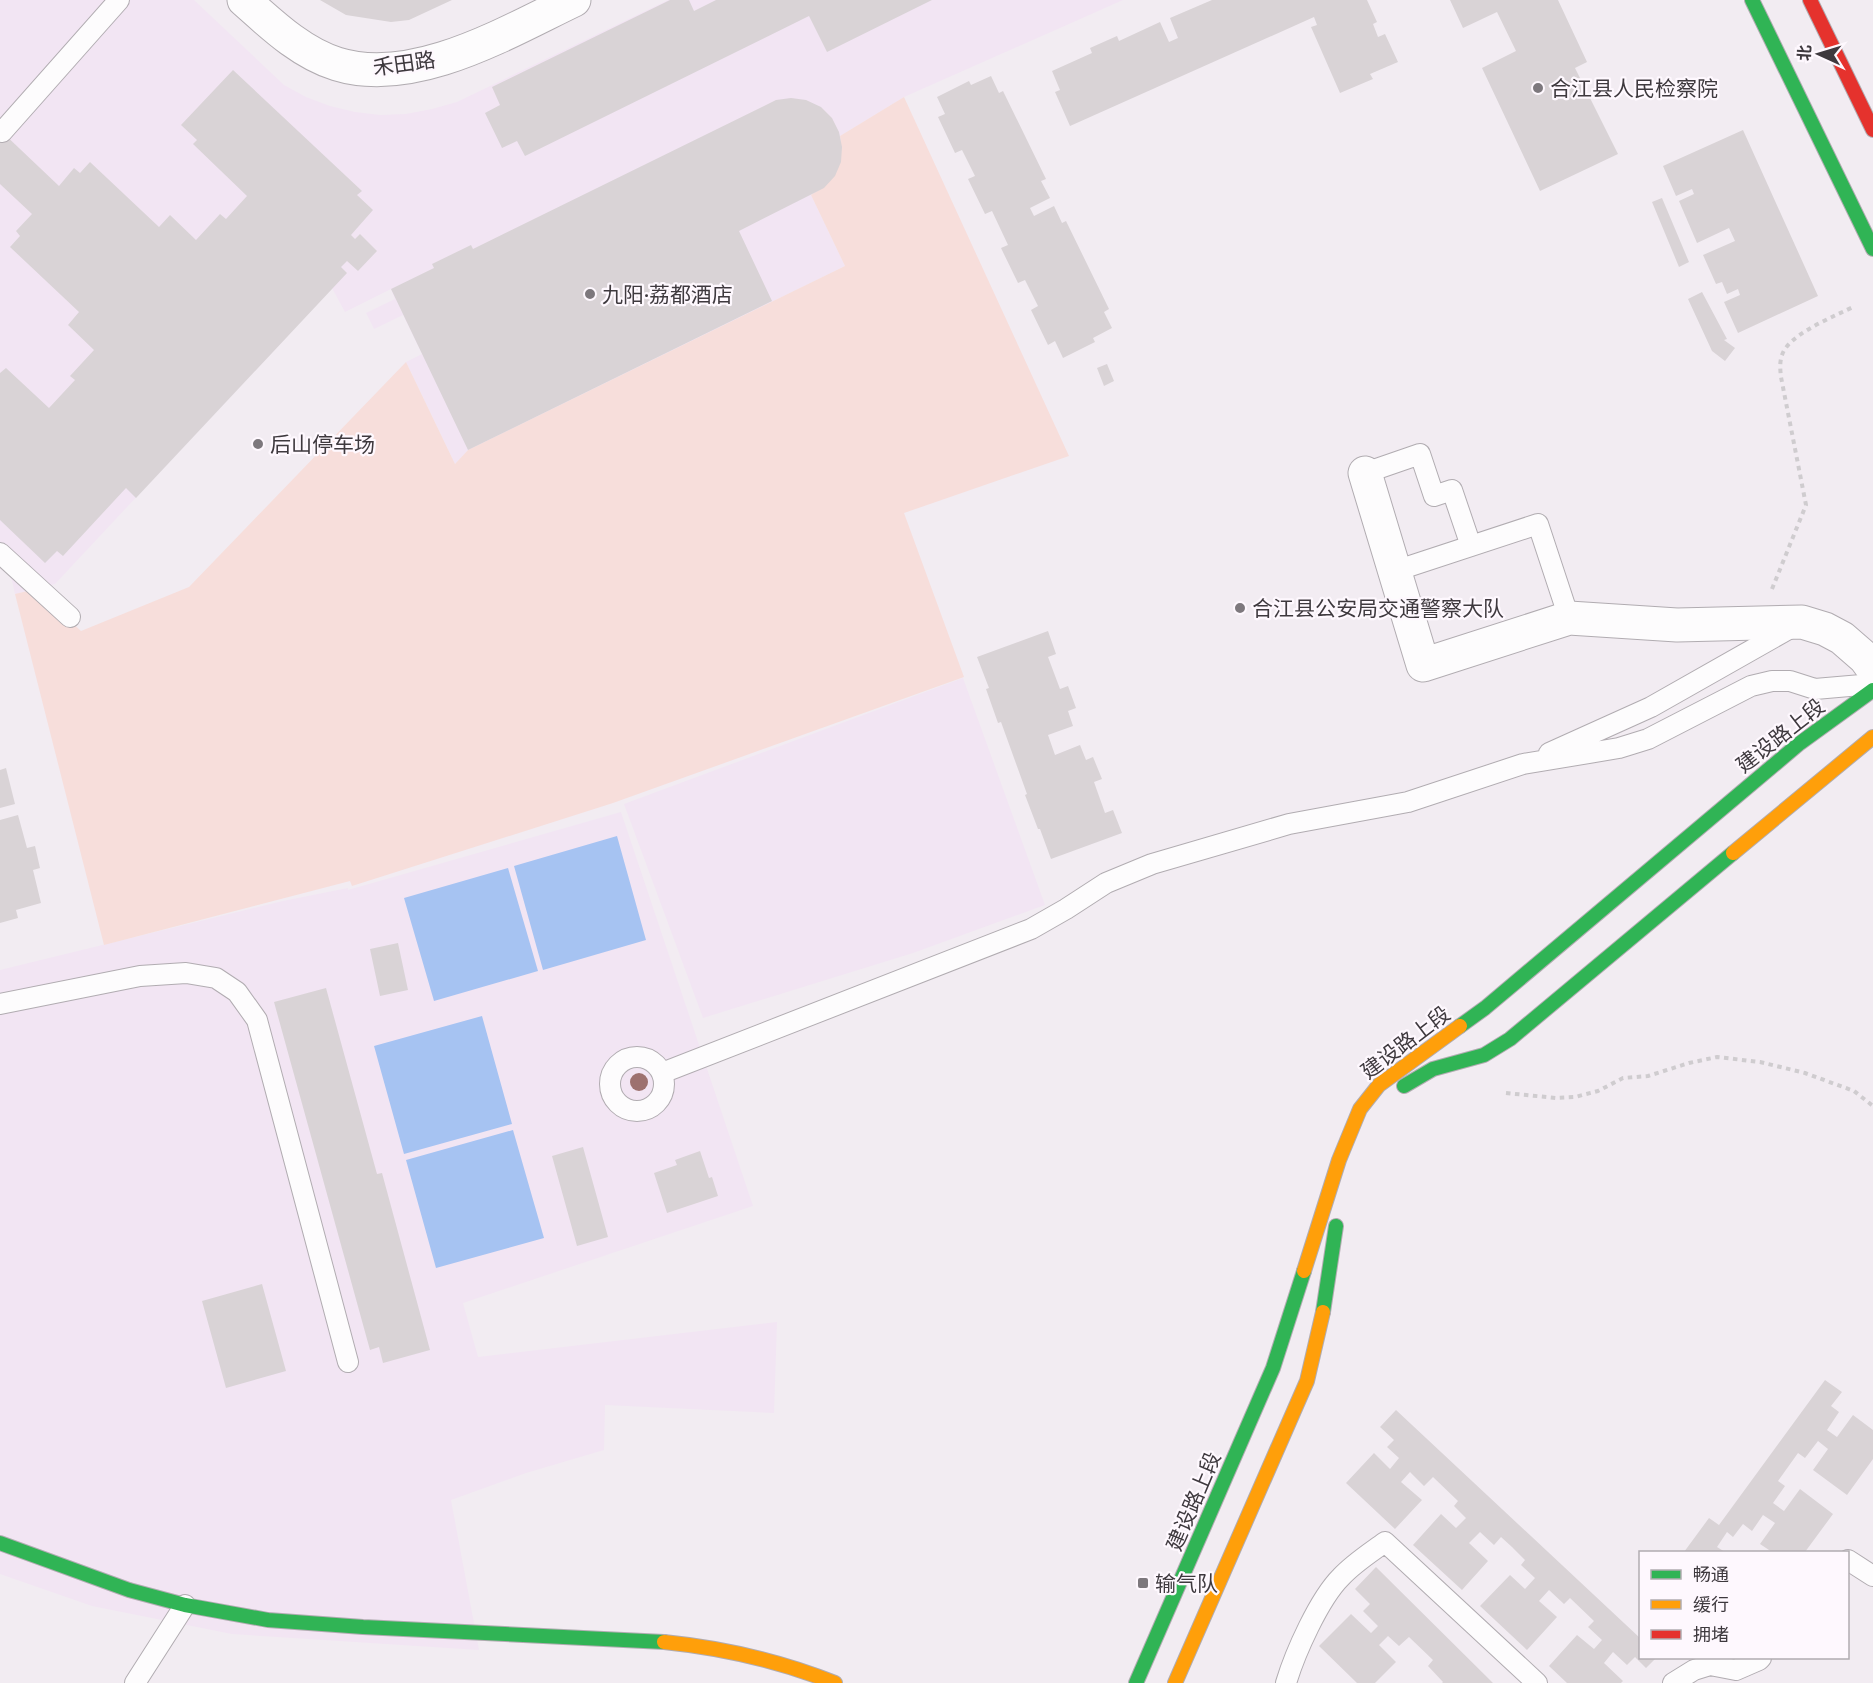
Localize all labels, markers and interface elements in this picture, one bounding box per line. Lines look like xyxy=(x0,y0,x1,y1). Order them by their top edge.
north arrow xyxy=(1789,24,1849,84)
text: 北 xyxy=(1793,44,1816,62)
street label: 禾田路 xyxy=(371,45,437,81)
place label: 合江县人民检察院 xyxy=(1550,74,1718,102)
marker: 合江县人民检察院 xyxy=(1531,81,1545,95)
place label: 九阳·荔都酒店 xyxy=(602,280,733,308)
marker: 九阳·荔都酒店 xyxy=(583,287,597,301)
place label: 后山停车场 xyxy=(270,430,375,458)
marker: 后山停车场 xyxy=(251,437,265,451)
place label: 合江县公安局交通警察大队 xyxy=(1252,594,1504,622)
marker: 合江县公安局交通警察大队 xyxy=(1233,601,1247,615)
street label: 建设路上段 xyxy=(1730,692,1830,778)
street label: 建设路上段 xyxy=(1355,999,1455,1085)
street label: 建设路上段 xyxy=(1160,1447,1226,1555)
legend xyxy=(1639,1551,1849,1659)
text: 畅通 xyxy=(1693,1562,1729,1586)
place label: 输气队 xyxy=(1155,1569,1218,1597)
marker: 输气队 xyxy=(1136,1576,1150,1590)
text: 缓行 xyxy=(1693,1592,1729,1616)
text: 拥堵 xyxy=(1693,1622,1729,1646)

